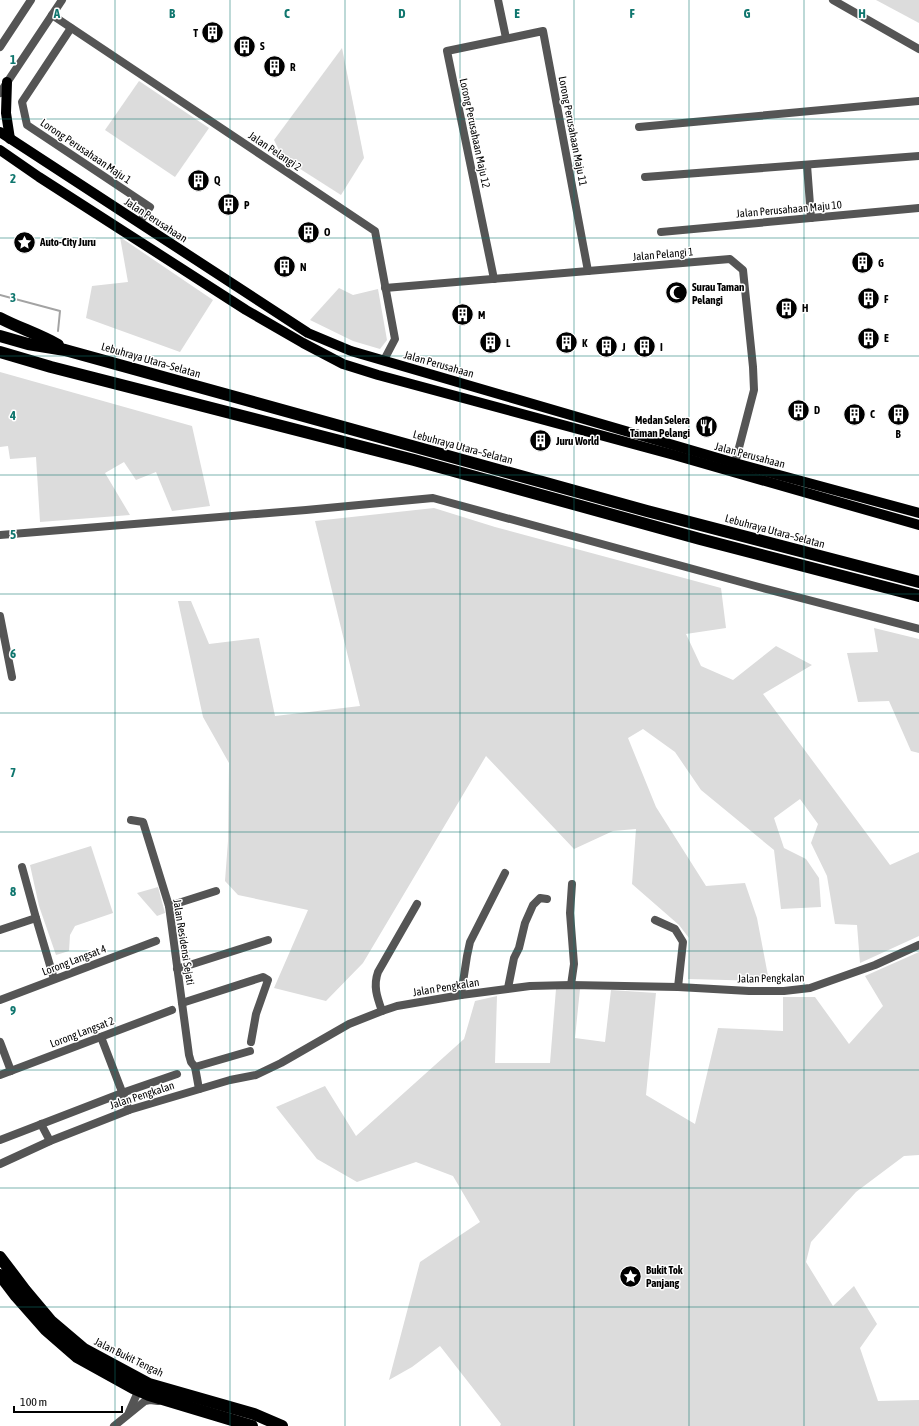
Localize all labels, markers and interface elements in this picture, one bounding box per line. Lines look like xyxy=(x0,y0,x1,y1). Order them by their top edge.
text: A xyxy=(53,6,61,21)
text: B xyxy=(169,6,176,21)
text: C xyxy=(284,6,290,21)
text: D xyxy=(398,6,406,21)
text: E xyxy=(514,6,520,21)
text: F xyxy=(629,6,635,21)
text: G xyxy=(744,6,751,21)
text: H xyxy=(858,6,866,21)
building icon: T xyxy=(200,20,226,46)
place label: T xyxy=(193,27,198,39)
building icon: S xyxy=(232,33,258,59)
place label: S xyxy=(260,40,265,52)
text: 1 xyxy=(10,52,16,67)
building icon: R xyxy=(261,54,287,80)
place label: R xyxy=(290,61,296,73)
street label: Lorong Perusahaan Maju 11 xyxy=(556,75,590,187)
street label: Lorong Perusahaan Maju 12 xyxy=(458,77,492,189)
street label: Lorong Perusahaan Maju 1 xyxy=(38,116,134,186)
street label: Jalan Pelangi 2 xyxy=(246,129,304,173)
building icon: Q xyxy=(186,167,212,193)
text: 2 xyxy=(10,171,16,186)
place label: Q xyxy=(214,174,221,186)
building icon: P xyxy=(216,192,242,218)
street label: Jalan Perusahaan xyxy=(122,195,190,245)
street label: Jalan Perusahaan Maju 10 xyxy=(736,198,842,220)
place label: P xyxy=(244,199,250,211)
building icon: O xyxy=(295,219,321,245)
place label: O xyxy=(324,226,331,238)
place icon: Auto-City Juru xyxy=(12,229,38,255)
place label: Auto-City Juru xyxy=(39,236,96,248)
street label: Jalan Pelangi 1 xyxy=(632,245,694,263)
building icon: G xyxy=(850,250,876,276)
building icon: N xyxy=(271,254,297,280)
place label: G xyxy=(878,257,884,269)
place label: N xyxy=(300,261,307,273)
mosque icon: Surau Taman Pelangi xyxy=(663,280,689,306)
place label: Surau Taman Pelangi xyxy=(692,281,744,306)
building icon: F xyxy=(855,286,881,312)
text: 3 xyxy=(10,290,16,305)
place label: F xyxy=(884,293,889,305)
building icon: H xyxy=(773,295,799,321)
building icon: M xyxy=(450,302,476,328)
place label: H xyxy=(802,302,808,314)
place label: M xyxy=(478,309,485,321)
building icon: E xyxy=(856,325,882,351)
building icon: L xyxy=(478,330,504,356)
building icon: K xyxy=(553,330,579,356)
place label: E xyxy=(884,332,889,344)
building icon: J xyxy=(593,334,619,360)
building icon: I xyxy=(631,334,657,360)
place label: L xyxy=(506,337,511,349)
place label: K xyxy=(582,337,588,349)
street label: Lebuhraya Utara–Selatan xyxy=(100,340,202,380)
place label: J xyxy=(621,341,626,353)
place label: I xyxy=(660,341,663,353)
street label: Jalan Perusahaan xyxy=(403,348,475,380)
building icon: D xyxy=(785,397,811,423)
building icon: C xyxy=(841,401,867,427)
building icon: B xyxy=(885,401,911,427)
place label: D xyxy=(814,404,820,416)
text: 4 xyxy=(9,408,16,423)
place label: C xyxy=(870,408,875,420)
restaurant icon: Medan Selera Taman Pelangi xyxy=(693,413,719,439)
place label: Medan Selera Taman Pelangi xyxy=(630,414,690,439)
street label: Lebuhraya Utara–Selatan xyxy=(412,428,514,466)
building icon: Juru World xyxy=(528,428,554,454)
place label: B xyxy=(895,428,901,440)
place label: Juru World xyxy=(555,435,599,447)
street label: Jalan Perusahaan xyxy=(714,440,786,470)
street label: Lebuhraya Utara–Selatan xyxy=(724,512,826,550)
text: 5 xyxy=(10,527,16,542)
text: 6 xyxy=(10,646,16,661)
text: 7 xyxy=(10,765,16,780)
text: 8 xyxy=(10,884,16,899)
street label: Jalan Residensi Sejati xyxy=(171,898,197,986)
street label: Lorong Langsat 4 xyxy=(40,942,108,978)
street label: Jalan Pengkalan xyxy=(737,971,805,985)
street label: Jalan Pengkalan xyxy=(412,976,480,998)
text: 9 xyxy=(10,1003,16,1018)
street label: Lorong Langsat 2 xyxy=(48,1014,116,1050)
street label: Jalan Pengkalan xyxy=(108,1079,176,1111)
place icon: Bukit Tok Panjang xyxy=(618,1263,644,1289)
place label: Bukit Tok Panjang xyxy=(646,1264,683,1289)
street label: Jalan Bukit Tengah xyxy=(93,1335,165,1379)
scale bar xyxy=(14,1388,122,1414)
text: 100 m xyxy=(20,1395,47,1409)

